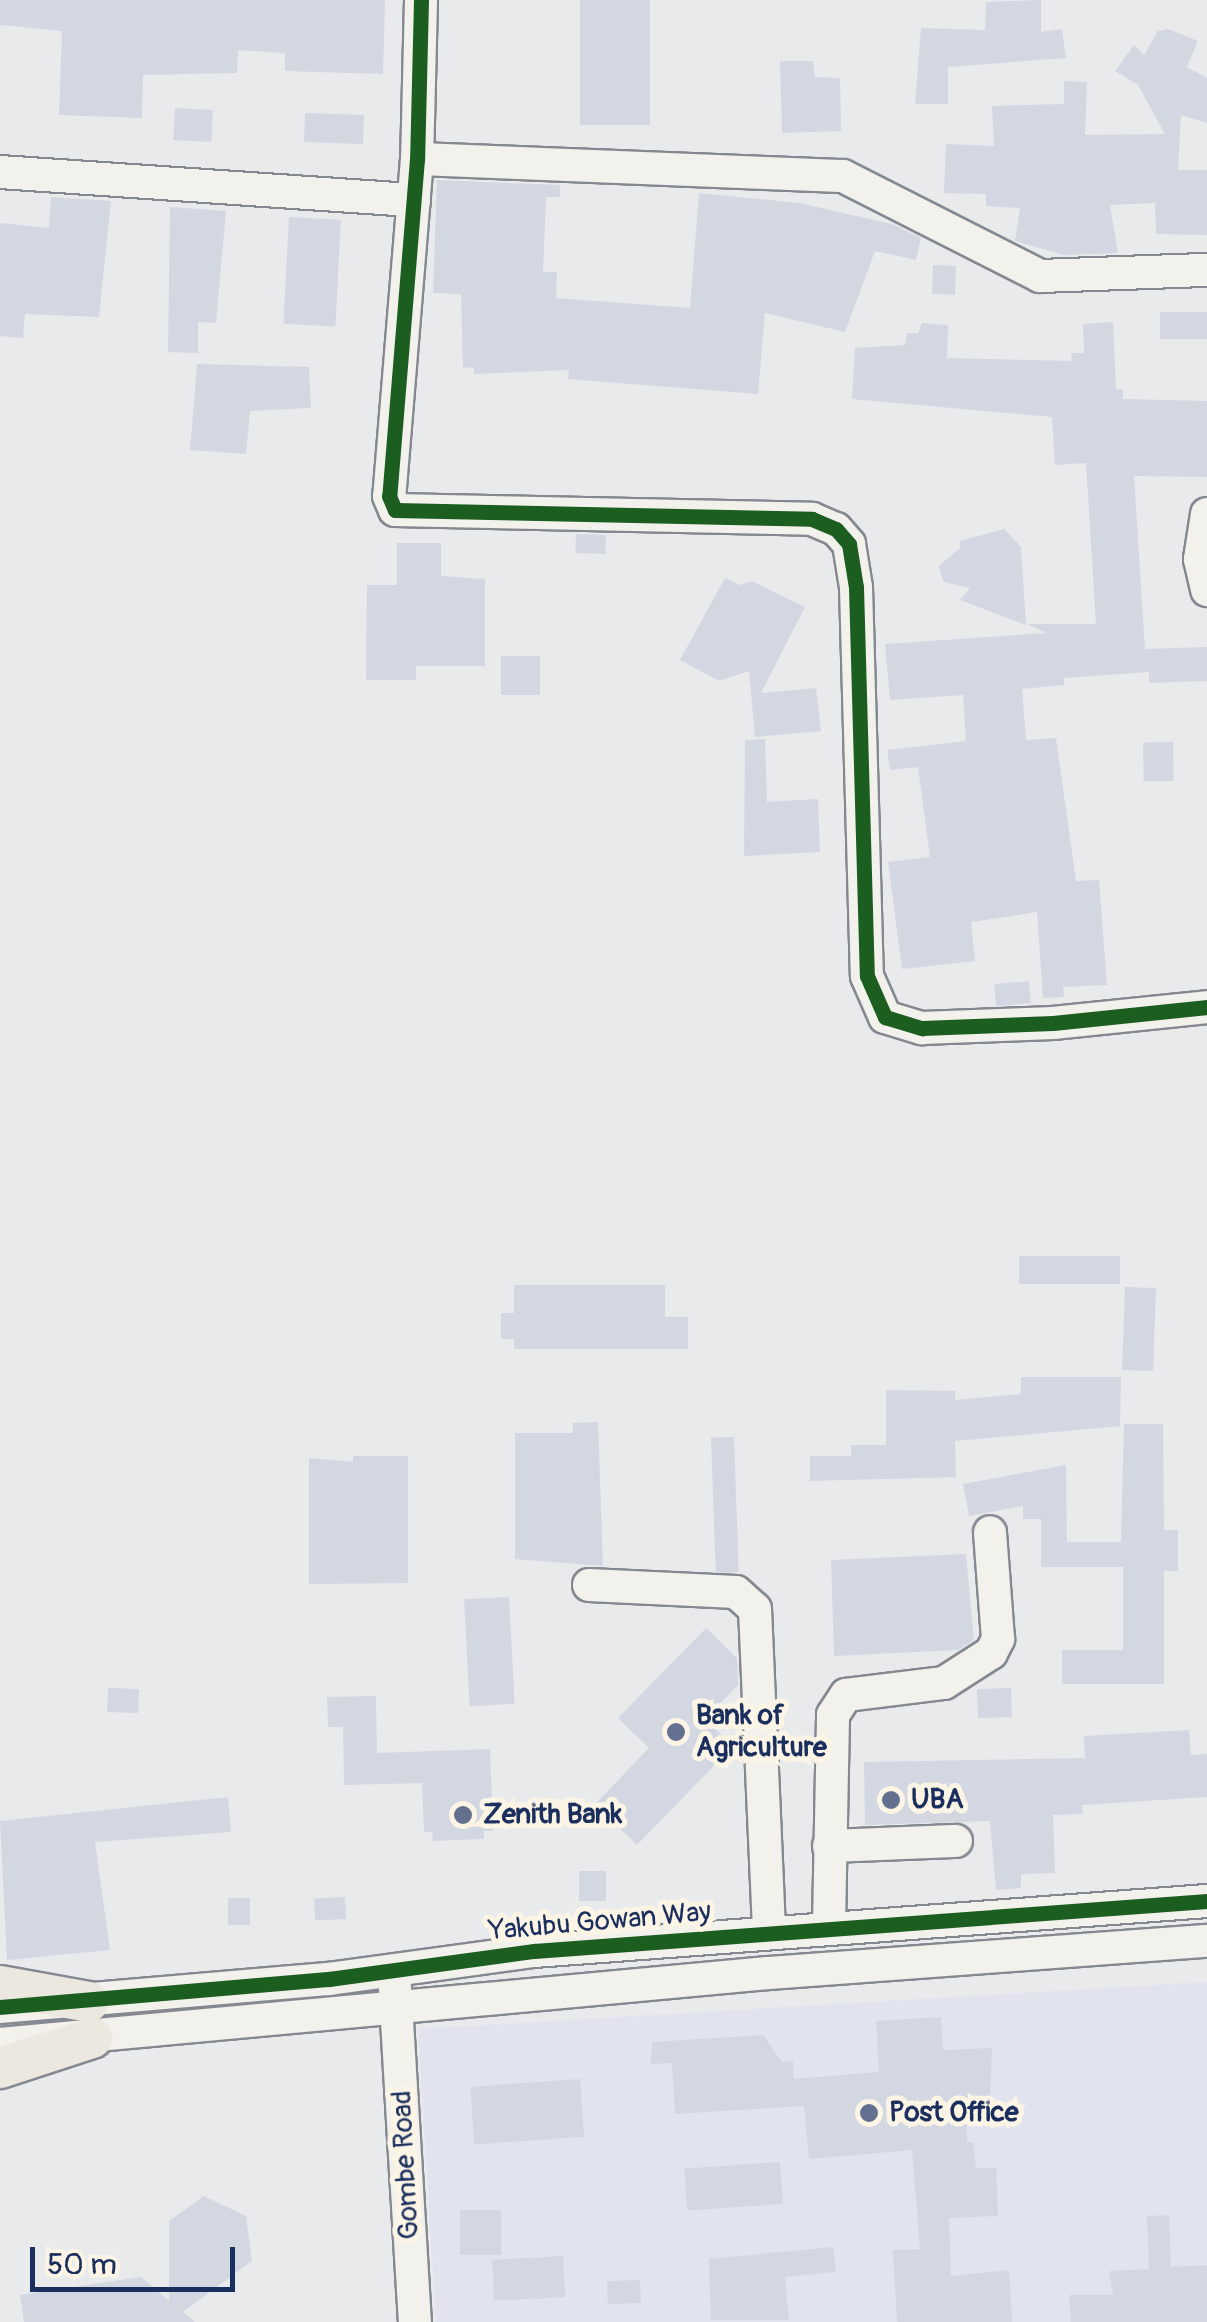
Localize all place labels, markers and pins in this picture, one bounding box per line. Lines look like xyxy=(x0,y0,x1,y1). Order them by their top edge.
place label: Bank of Agriculture xyxy=(696,1699,827,1765)
marker: Bank of Agriculture xyxy=(665,1721,687,1743)
place label: UBA xyxy=(911,1783,964,1817)
marker: UBA xyxy=(880,1789,902,1811)
place label: Zenith Bank xyxy=(483,1798,622,1832)
marker: Zenith Bank xyxy=(452,1804,474,1826)
place label: Post Office xyxy=(889,2096,1018,2130)
marker: Post Office xyxy=(858,2102,880,2124)

